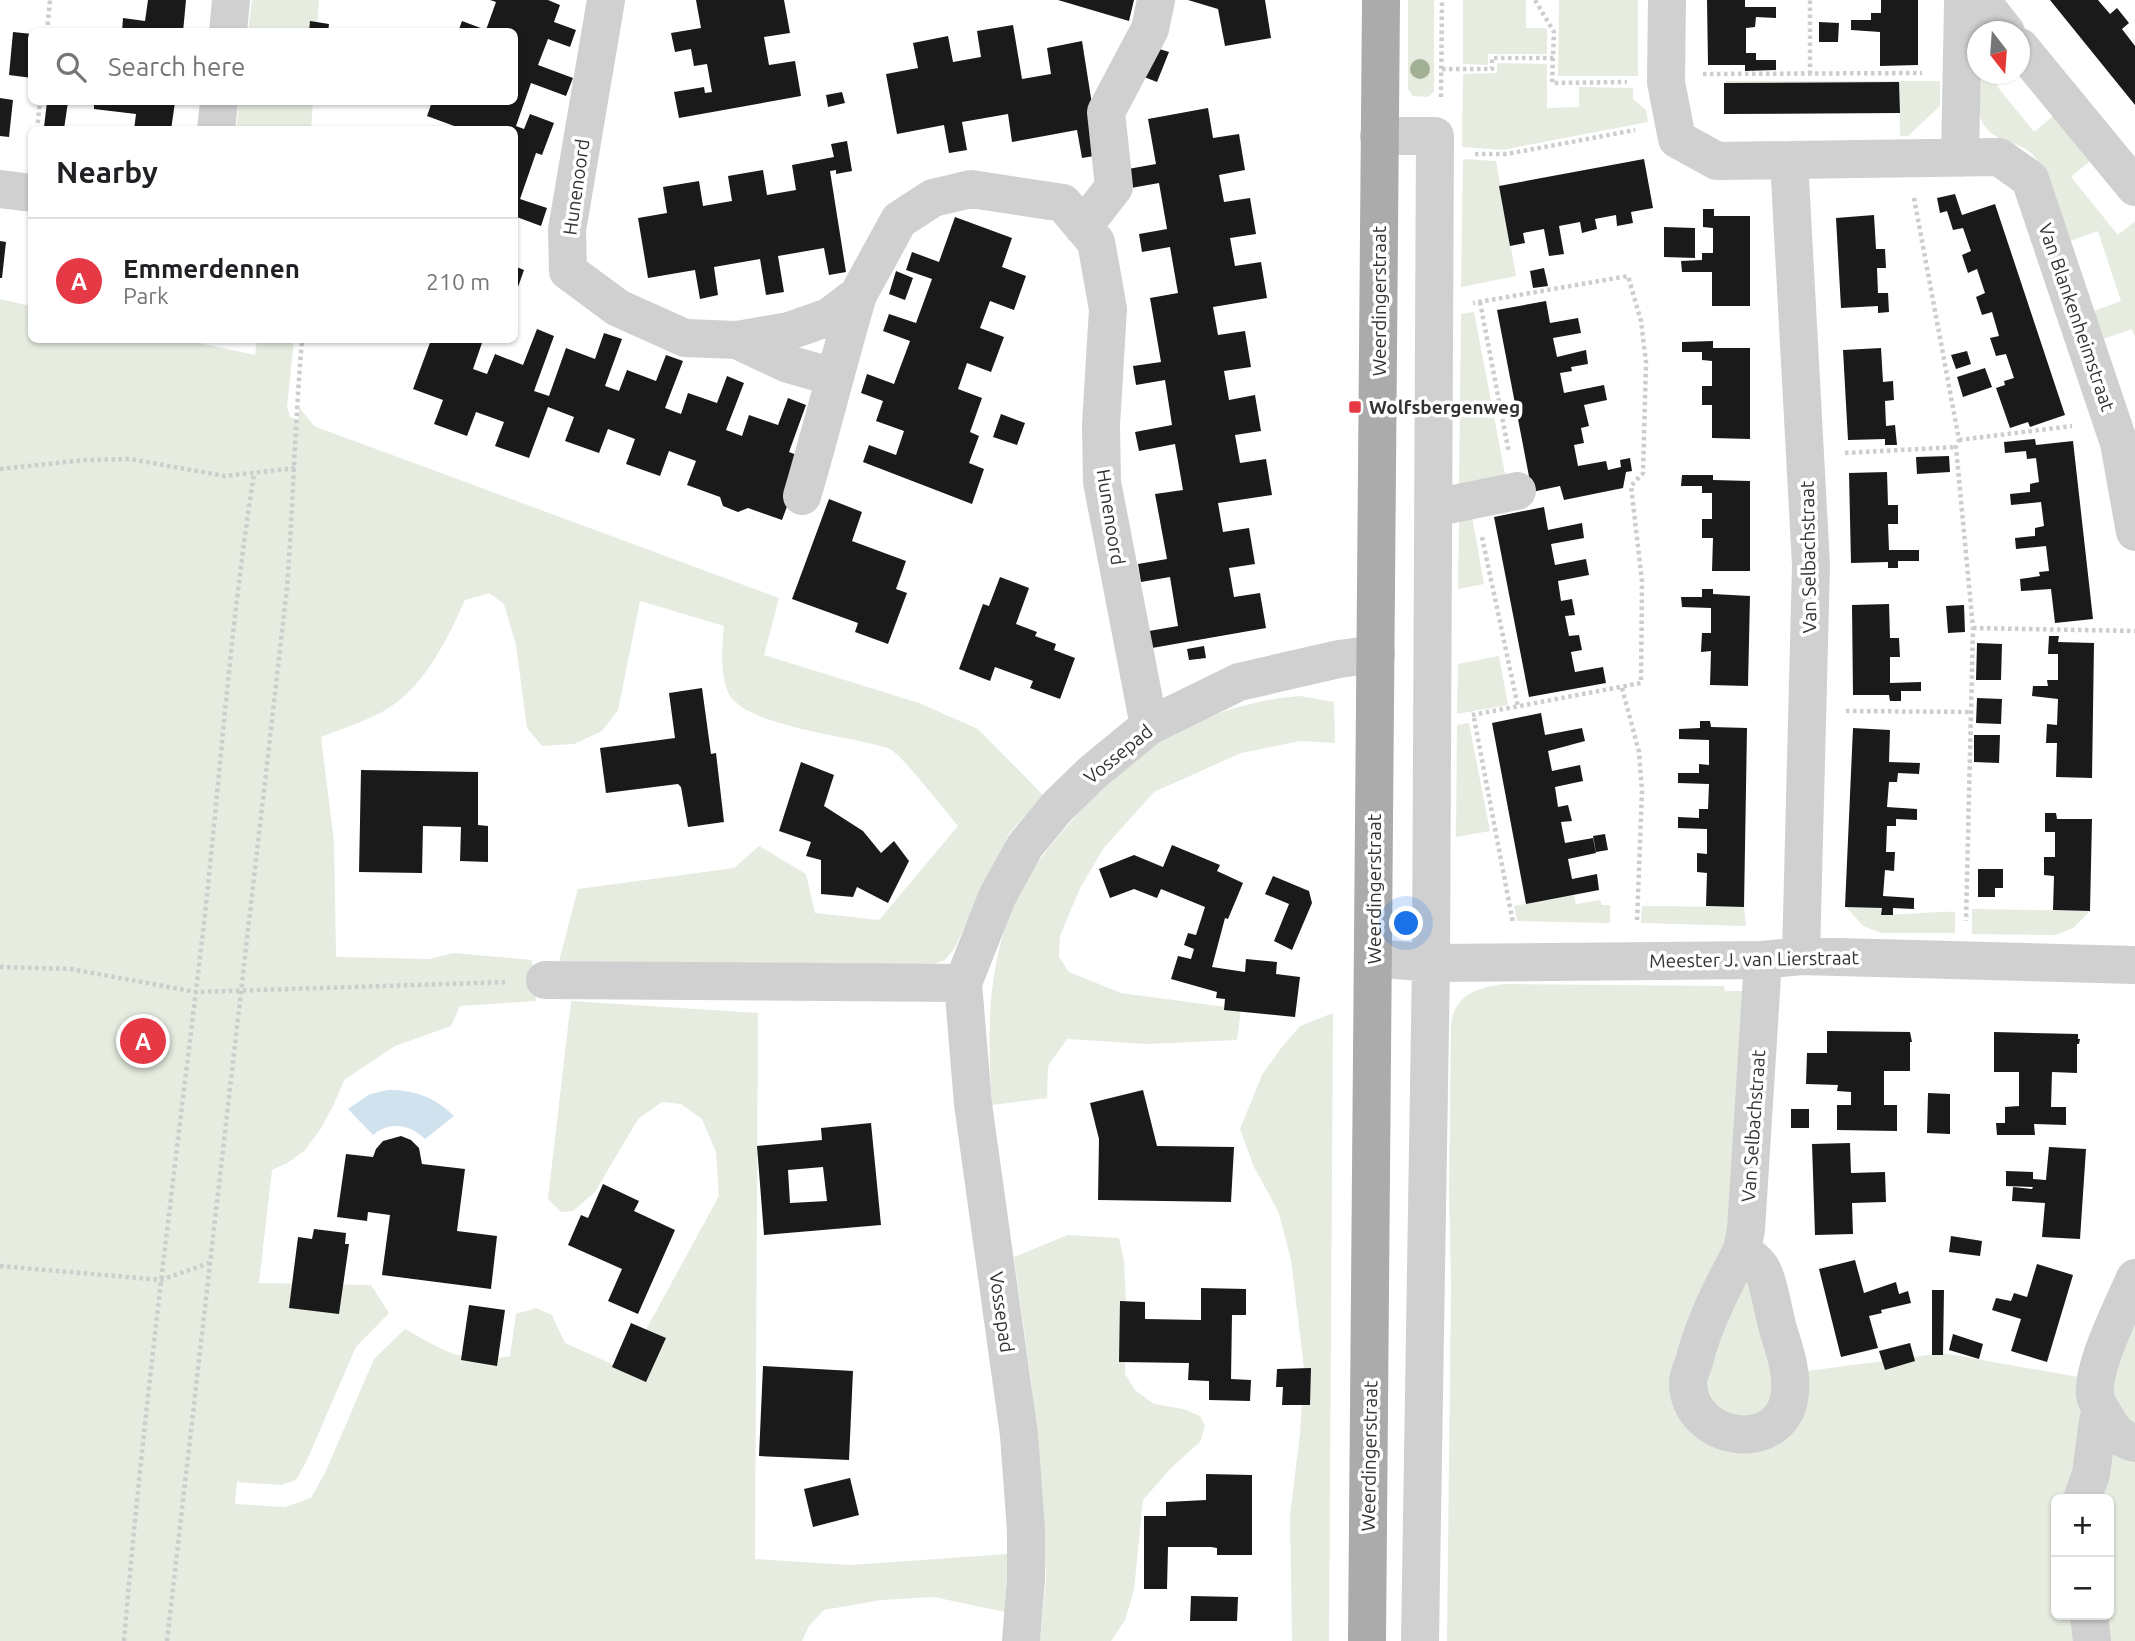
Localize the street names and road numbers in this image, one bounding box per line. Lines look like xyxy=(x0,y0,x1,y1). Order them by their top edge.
street label: Hunenoord xyxy=(558,138,594,236)
street label: Van Blankenheimstraat xyxy=(2034,220,2120,414)
street label: Weerdingerstraat xyxy=(1368,225,1390,376)
street label: Hunenoord xyxy=(1093,467,1129,567)
street label: Van Selbachstraat xyxy=(1796,480,1820,633)
street label: Vossepad xyxy=(1079,720,1157,788)
street label: Weerdingerstraat xyxy=(1363,813,1385,964)
street label: Meester J. van Lierstraat xyxy=(1649,946,1860,972)
street label: Van Selbachstraat xyxy=(1737,1049,1769,1203)
street label: Vossepad xyxy=(985,1270,1019,1354)
street label: Weerdingerstraat xyxy=(1357,1380,1381,1531)

